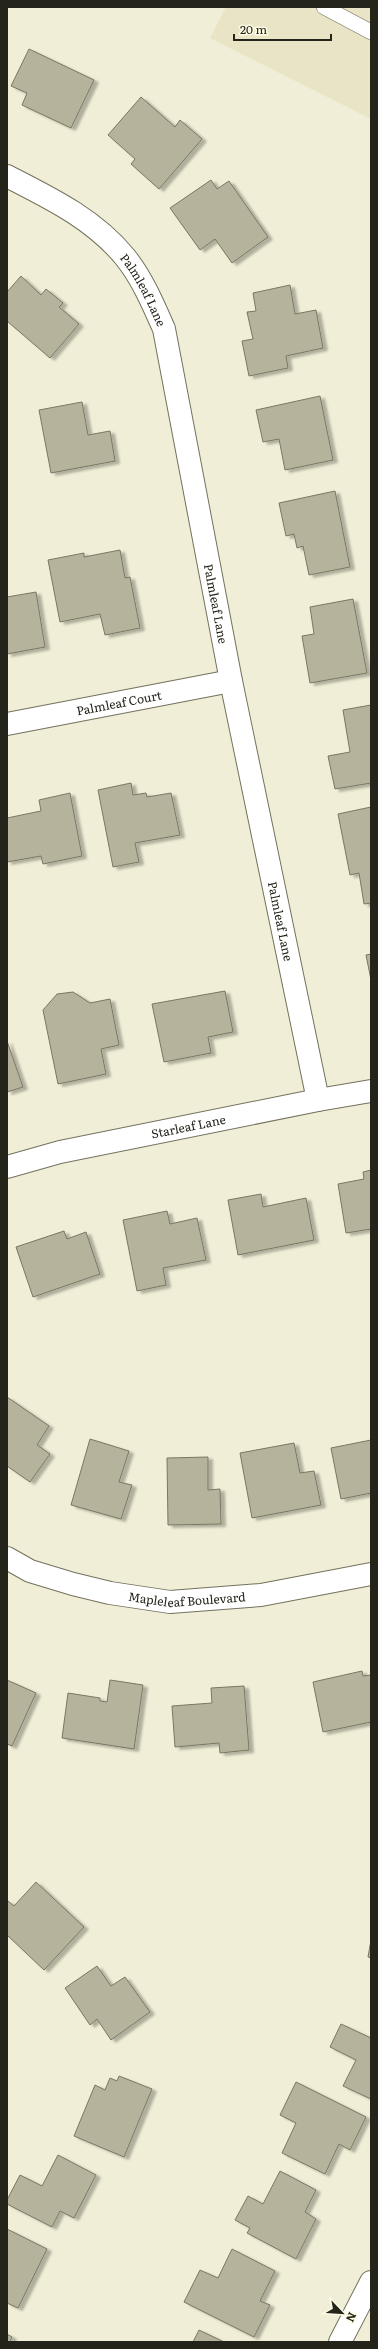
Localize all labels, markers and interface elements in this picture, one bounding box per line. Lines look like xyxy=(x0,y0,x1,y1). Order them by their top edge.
scale bar xyxy=(234,16,331,42)
text: 20 m xyxy=(240,20,267,38)
street label: Palmleaf Lane xyxy=(116,249,171,329)
street label: Palmleaf Lane xyxy=(200,562,233,645)
street label: Palmleaf Court xyxy=(75,685,163,720)
street label: Palmleaf Lane xyxy=(264,880,298,963)
street label: Starleaf Lane xyxy=(150,1110,227,1142)
street label: Mapleleaf Boulevard xyxy=(127,1587,247,1611)
north arrow xyxy=(322,2293,362,2333)
text: N xyxy=(343,2310,361,2325)

